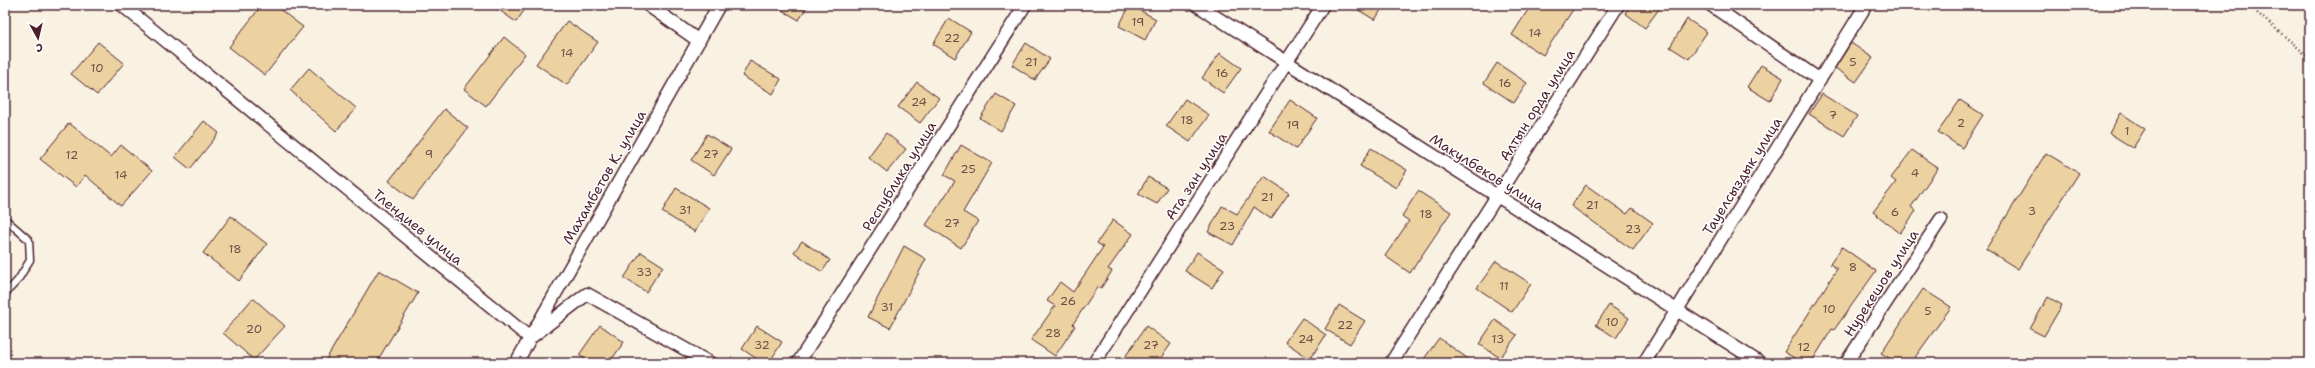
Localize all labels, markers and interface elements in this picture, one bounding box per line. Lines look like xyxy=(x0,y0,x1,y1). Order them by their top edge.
house number: 19 xyxy=(1132,14,1144,30)
north arrow xyxy=(18,18,58,58)
house number: 14 xyxy=(1529,25,1541,41)
house number: 22 xyxy=(944,30,960,46)
text: С xyxy=(35,40,44,55)
house number: 14 xyxy=(561,45,573,61)
street label: Алтын орда улица xyxy=(1495,46,1579,164)
house number: 21 xyxy=(1025,54,1037,70)
house number: 5 xyxy=(1849,54,1857,70)
house number: 10 xyxy=(90,60,104,76)
house number: 16 xyxy=(1215,65,1229,81)
house number: 16 xyxy=(1498,75,1512,91)
house number: 24 xyxy=(911,94,927,110)
street label: Махамбетов К. улица xyxy=(558,106,650,247)
house number: 7 xyxy=(1829,107,1837,123)
house number: 18 xyxy=(1180,112,1194,128)
street label: Тауелсыздык улица xyxy=(1698,113,1786,238)
house number: 2 xyxy=(1957,115,1965,131)
street label: Республика улица xyxy=(858,117,940,234)
house number: 19 xyxy=(1287,117,1299,133)
house number: 1 xyxy=(2124,123,2130,139)
street label: Ата зан улица xyxy=(1161,129,1231,223)
street label: Макулбеков улица xyxy=(1426,129,1548,215)
house number: 9 xyxy=(425,146,433,162)
house number: 27 xyxy=(703,146,719,162)
house number: 12 xyxy=(66,147,78,163)
house number: 25 xyxy=(960,161,976,177)
house number: 4 xyxy=(1911,165,1919,181)
house number: 14 xyxy=(115,167,127,183)
street label: Тлендиев улица xyxy=(369,185,467,269)
house number: 21 xyxy=(1261,189,1273,205)
house number: 21 xyxy=(1586,197,1598,213)
house number: 31 xyxy=(679,202,691,218)
house number: 3 xyxy=(2028,203,2036,219)
house number: 6 xyxy=(1891,204,1899,220)
house number: 18 xyxy=(1419,206,1433,222)
house number: 27 xyxy=(944,215,960,231)
house number: 23 xyxy=(1219,218,1235,234)
house number: 23 xyxy=(1625,221,1641,237)
street label: Нурекешов улица xyxy=(1840,226,1923,340)
house number: 18 xyxy=(228,241,242,257)
house number: 8 xyxy=(1849,259,1857,275)
house number: 33 xyxy=(636,264,652,280)
house number: 11 xyxy=(1499,278,1509,294)
house number: 26 xyxy=(1060,293,1076,309)
house number: 31 xyxy=(881,299,893,315)
house number: 10 xyxy=(1822,301,1836,317)
house number: 5 xyxy=(1924,303,1932,319)
house number: 10 xyxy=(1605,314,1619,330)
house number: 22 xyxy=(1337,317,1353,333)
house number: 20 xyxy=(246,321,262,337)
house number: 28 xyxy=(1045,325,1061,341)
house number: 24 xyxy=(1298,331,1314,347)
house number: 13 xyxy=(1492,331,1504,347)
house number: 32 xyxy=(754,337,770,353)
house number: 27 xyxy=(1143,337,1159,353)
house number: 12 xyxy=(1798,339,1810,355)

